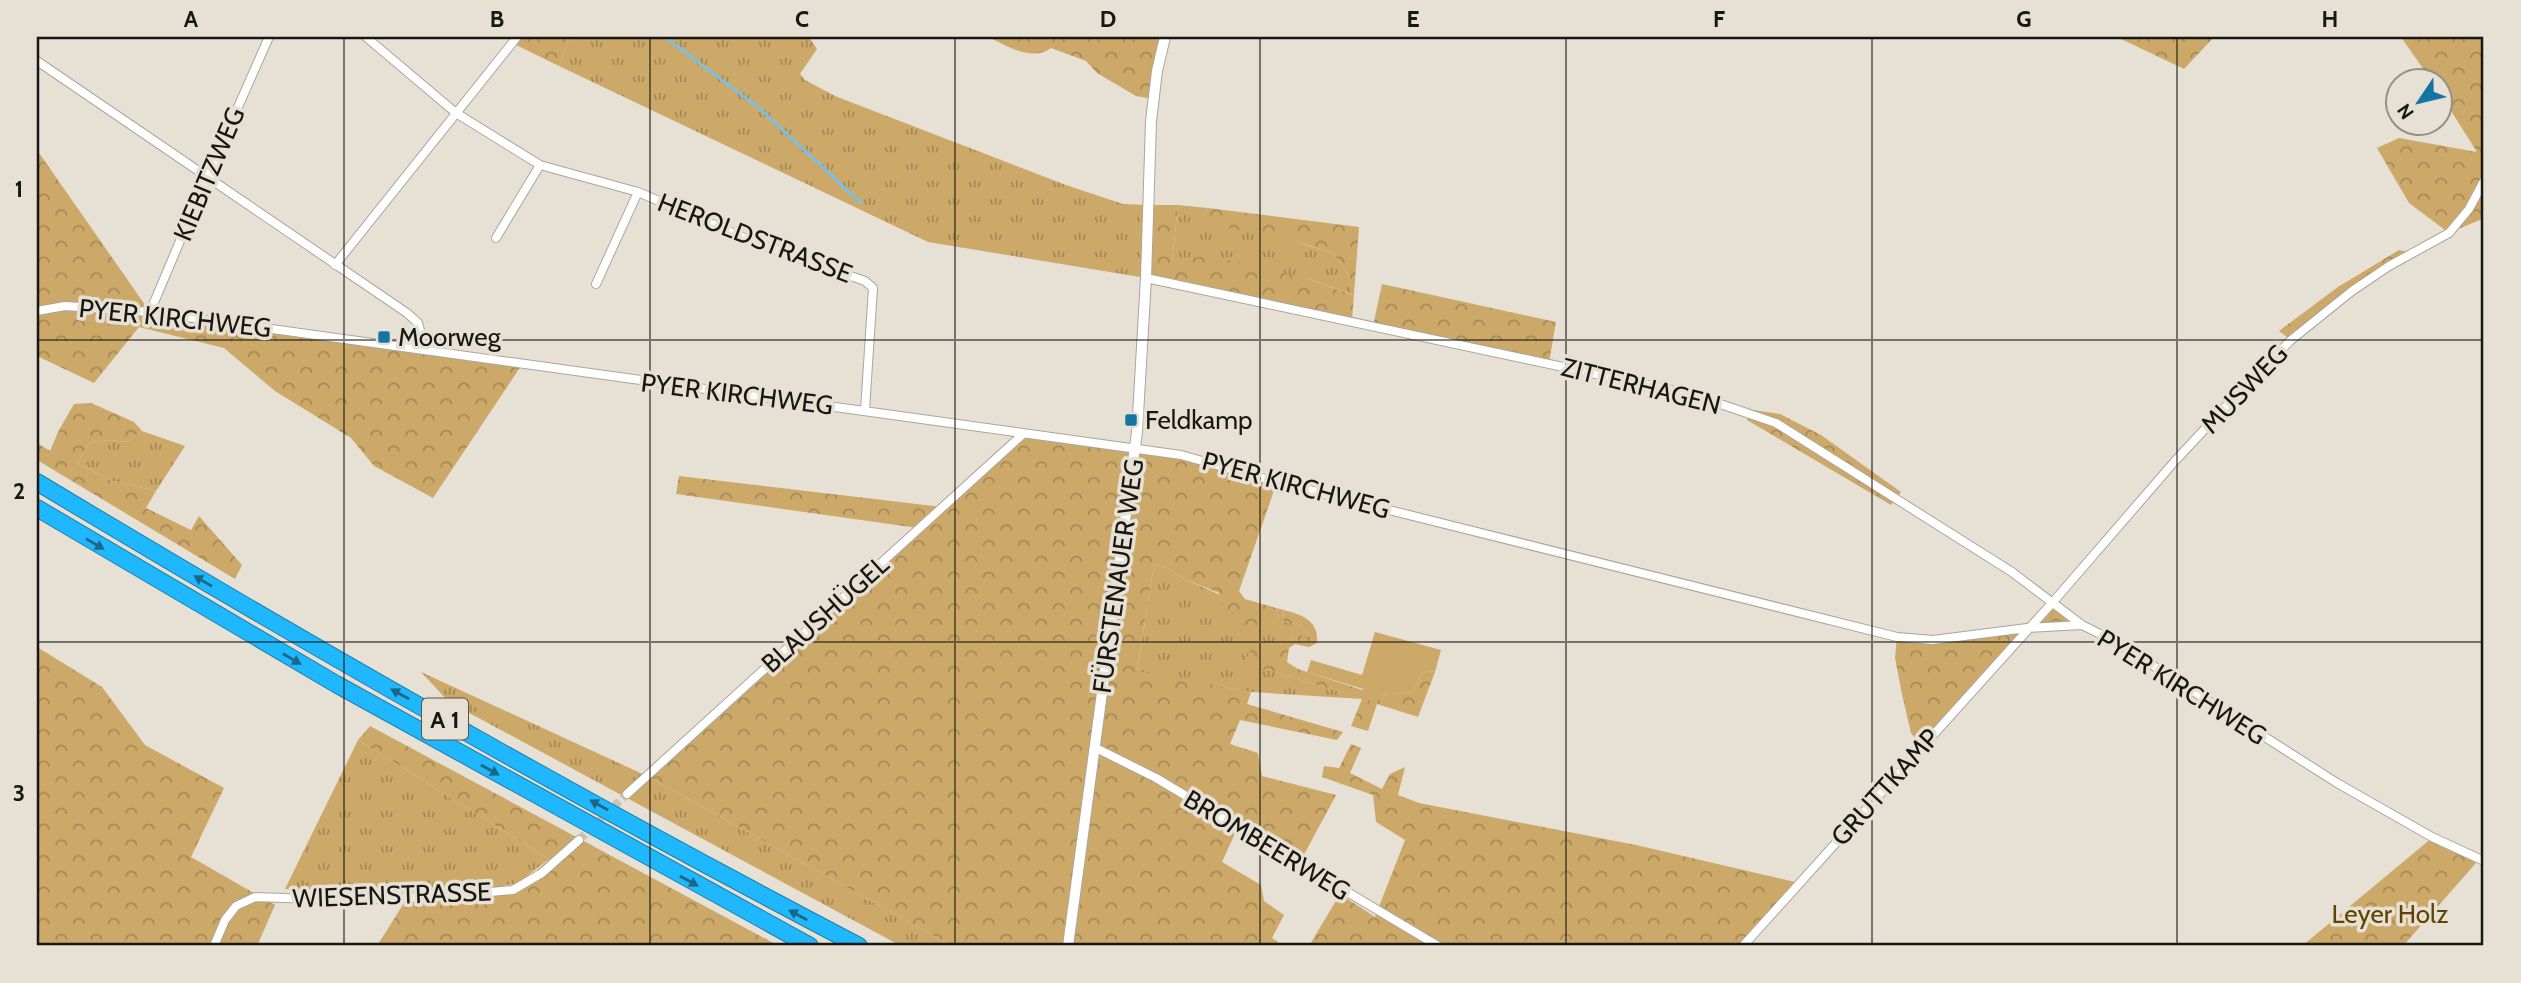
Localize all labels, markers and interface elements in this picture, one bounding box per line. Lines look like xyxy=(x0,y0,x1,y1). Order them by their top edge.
text: A xyxy=(184,5,199,33)
text: B xyxy=(490,5,504,33)
text: C xyxy=(795,5,809,33)
text: D xyxy=(1100,5,1116,33)
text: E xyxy=(1406,5,1420,33)
text: F xyxy=(1713,5,1725,33)
text: G xyxy=(2016,5,2032,33)
text: H xyxy=(2322,5,2338,33)
north arrow xyxy=(2384,66,2454,136)
text: N xyxy=(2392,99,2419,124)
street label: KIEBITZWEG xyxy=(166,102,252,246)
text: 1 xyxy=(15,175,23,203)
street label: HEROLDSTRASSE xyxy=(653,186,857,290)
street label: PYER KIRCHWEG xyxy=(77,292,273,344)
place label: Moorweg xyxy=(398,321,502,353)
marker: Moorweg xyxy=(376,329,392,345)
street label: MUSWEG xyxy=(2194,338,2294,440)
street label: ZITTERHAGEN xyxy=(1558,351,1724,421)
street label: PYER KIRCHWEG xyxy=(639,366,835,422)
place label: Feldkamp xyxy=(1145,404,1252,436)
marker: Feldkamp xyxy=(1123,412,1139,428)
street label: PYER KIRCHWEG xyxy=(1199,445,1393,525)
street label: FÜRSTENAUER WEG xyxy=(1086,457,1150,695)
text: 2 xyxy=(13,477,25,505)
one-way arrow xyxy=(86,537,105,550)
street label: BLAUSHÜGEL xyxy=(755,548,895,680)
one-way arrow xyxy=(193,575,212,587)
street label: PYER KIRCHWEG xyxy=(2092,622,2272,752)
one-way arrow xyxy=(282,653,301,665)
one-way arrow xyxy=(390,688,410,700)
road number: A 1 xyxy=(422,698,468,740)
street label: GRUTTKAMP xyxy=(1824,722,1946,852)
one-way arrow xyxy=(480,764,500,776)
text: 3 xyxy=(13,779,25,807)
street label: BROMBEERWEG xyxy=(1178,783,1356,907)
one-way arrow xyxy=(589,799,609,811)
one-way arrow xyxy=(679,875,698,887)
street label: WIESENSTRASSE xyxy=(292,876,492,914)
park label: Leyer Holz xyxy=(2332,898,2448,930)
one-way arrow xyxy=(788,909,808,920)

